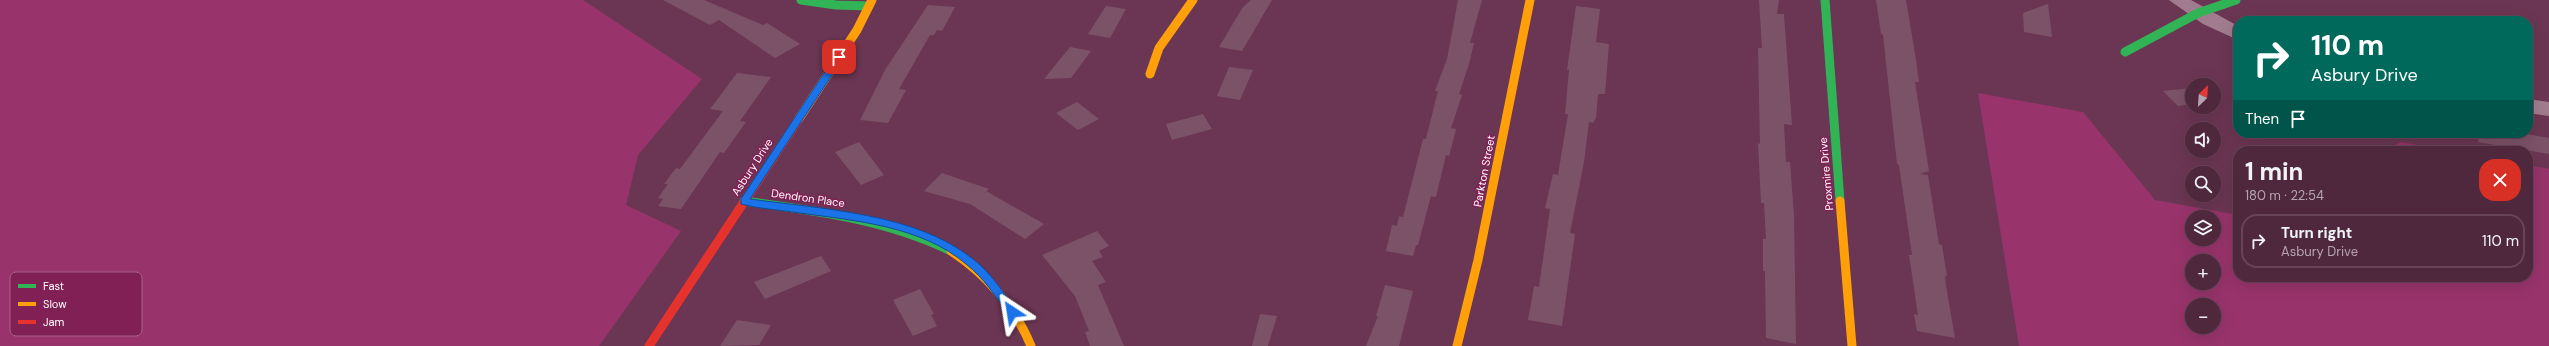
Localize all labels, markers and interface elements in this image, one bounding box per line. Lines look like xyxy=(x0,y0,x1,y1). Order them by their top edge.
text: 110 m xyxy=(2311,27,2384,64)
icon: right xyxy=(2245,32,2297,84)
pin xyxy=(822,40,856,74)
icon: arrive xyxy=(828,46,850,68)
text: Asbury Drive xyxy=(2311,63,2418,87)
north arrow xyxy=(2185,78,2221,114)
map controls xyxy=(2185,78,2221,334)
icon: arrive xyxy=(2287,108,2309,130)
text: Then xyxy=(2245,109,2279,129)
button: sound xyxy=(2185,122,2221,158)
street label: Parkton Street xyxy=(1470,134,1498,208)
street label: Asbury Drive xyxy=(728,136,776,198)
street label: Proxmire Drive xyxy=(1816,137,1836,211)
text: 1 min xyxy=(2245,156,2303,187)
button: close xyxy=(2479,159,2521,201)
button: search xyxy=(2185,166,2221,202)
street label: Dendron Place xyxy=(770,186,846,210)
text: 180 m · 22:54 xyxy=(2245,187,2324,204)
button: layers xyxy=(2185,210,2221,246)
text: Turn right xyxy=(2281,223,2352,243)
icon: right xyxy=(2247,230,2269,252)
text: 110 m xyxy=(2482,231,2519,251)
text: Asbury Drive xyxy=(2281,243,2358,260)
button: + xyxy=(2185,254,2221,290)
legend xyxy=(10,272,142,336)
text: Fast xyxy=(43,279,64,293)
position arrow xyxy=(991,291,1033,333)
text: Slow xyxy=(43,297,67,311)
button: − xyxy=(2185,298,2221,334)
text: Jam xyxy=(43,315,64,329)

